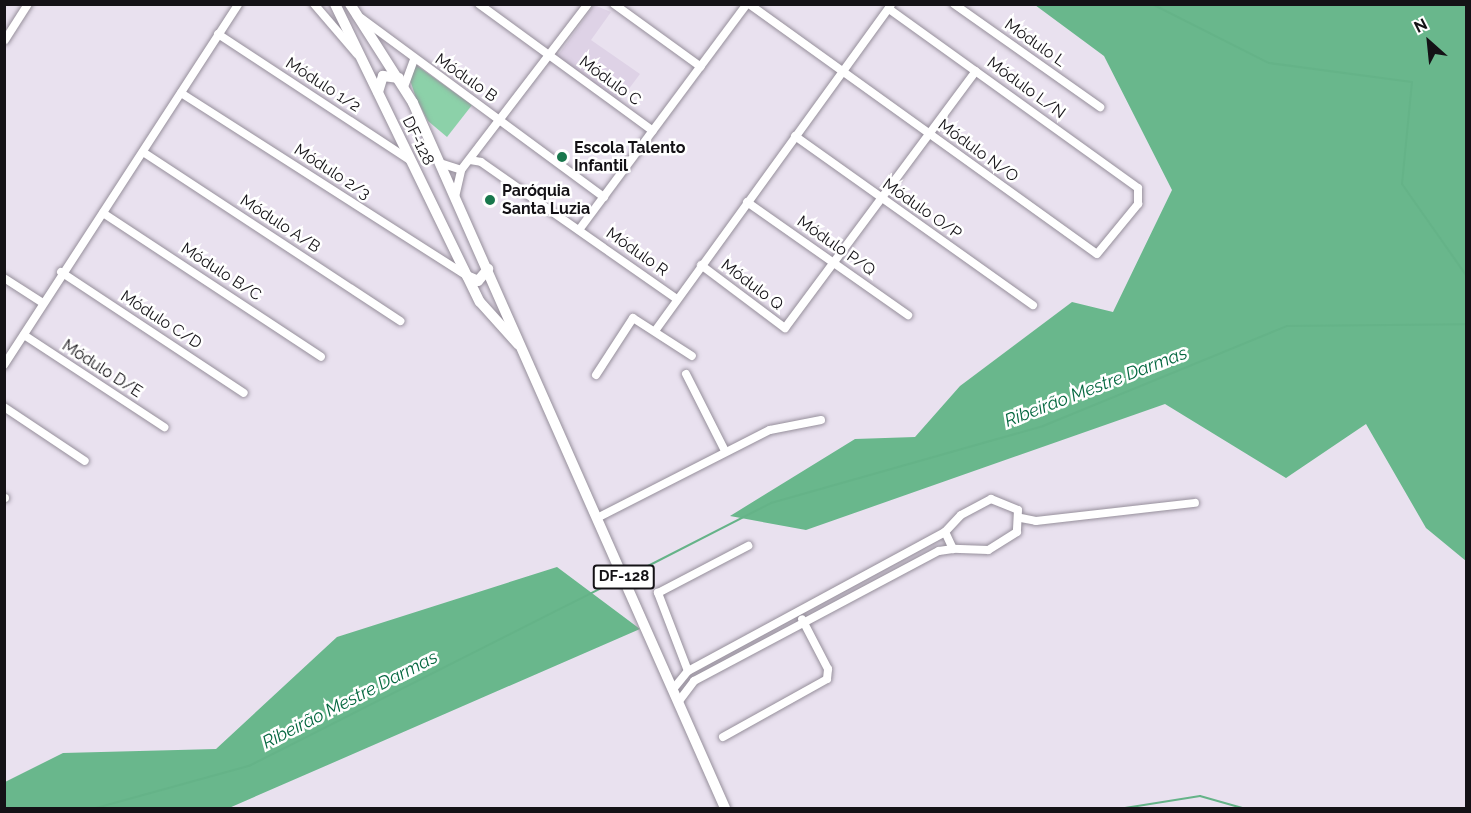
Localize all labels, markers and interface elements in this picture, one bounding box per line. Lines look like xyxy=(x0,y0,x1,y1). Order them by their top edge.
north arrow xyxy=(1399,12,1459,72)
text: N xyxy=(1411,14,1430,37)
street label: Módulo L xyxy=(1001,15,1069,71)
street label: Módulo B xyxy=(431,50,501,106)
street label: Módulo C xyxy=(575,52,645,110)
street label: Módulo L/N xyxy=(983,53,1069,123)
street label: Módulo 1/2 xyxy=(282,54,364,116)
street label: DF-128 xyxy=(398,113,438,169)
street label: Módulo N/O xyxy=(934,115,1022,187)
place label: Escola Talento Infantil xyxy=(574,138,686,176)
street label: Módulo 2/3 xyxy=(290,140,374,204)
marker: Escola Talento Infantil xyxy=(555,150,569,164)
street label: Módulo O/P xyxy=(879,175,965,243)
place label: Paróquia Santa Luzia xyxy=(502,181,590,219)
street label: Módulo A/B xyxy=(236,191,324,257)
marker: Paróquia Santa Luzia xyxy=(483,193,497,207)
street label: Módulo P/Q xyxy=(793,212,879,280)
street label: Módulo R xyxy=(602,224,672,280)
street label: Módulo B/C xyxy=(177,239,265,305)
street label: Módulo Q xyxy=(717,255,787,315)
street label: Módulo C/D xyxy=(117,287,205,353)
street label: Módulo D/E xyxy=(58,336,146,402)
water label: Ribeirão Mestre Darmas xyxy=(1002,342,1190,432)
road number: DF-128 xyxy=(592,565,656,589)
water label: Ribeirão Mestre Darmas xyxy=(259,646,441,754)

